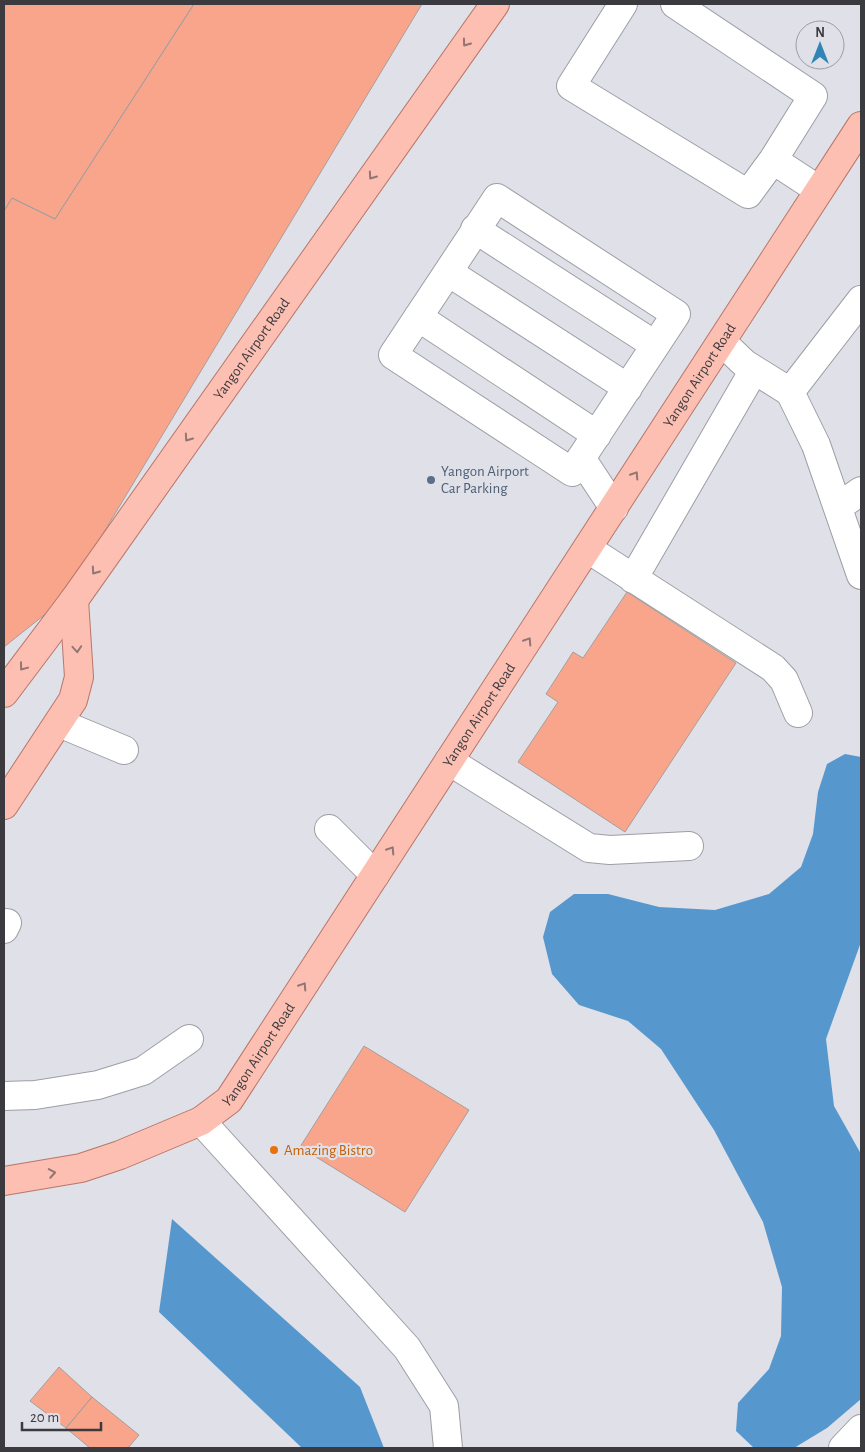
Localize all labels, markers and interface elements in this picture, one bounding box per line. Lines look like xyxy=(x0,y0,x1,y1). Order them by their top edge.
north arrow xyxy=(795,20,845,70)
text: N xyxy=(815,26,825,40)
one-way arrow xyxy=(463,37,472,47)
one-way arrow xyxy=(369,170,378,180)
street label: Yangon Airport Road xyxy=(211,295,292,402)
street label: Yangon Airport Road xyxy=(660,321,738,430)
one-way arrow xyxy=(185,432,194,442)
place label: Yangon Airport Car Parking xyxy=(441,464,529,496)
one-way arrow xyxy=(629,471,638,480)
marker: Yangon Airport Car Parking xyxy=(425,474,437,486)
one-way arrow xyxy=(92,565,101,575)
one-way arrow xyxy=(522,637,531,646)
one-way arrow xyxy=(72,645,83,653)
street label: Yangon Airport Road xyxy=(440,660,518,770)
one-way arrow xyxy=(20,661,29,671)
one-way arrow xyxy=(385,846,395,855)
one-way arrow xyxy=(297,983,306,992)
street label: Yangon Airport Road xyxy=(220,1000,298,1110)
place label: Amazing Bistro xyxy=(284,1143,373,1158)
marker: Amazing Bistro xyxy=(268,1144,280,1156)
one-way arrow xyxy=(47,1169,56,1179)
scale bar xyxy=(22,1400,101,1432)
text: 20 m xyxy=(30,1410,59,1425)

